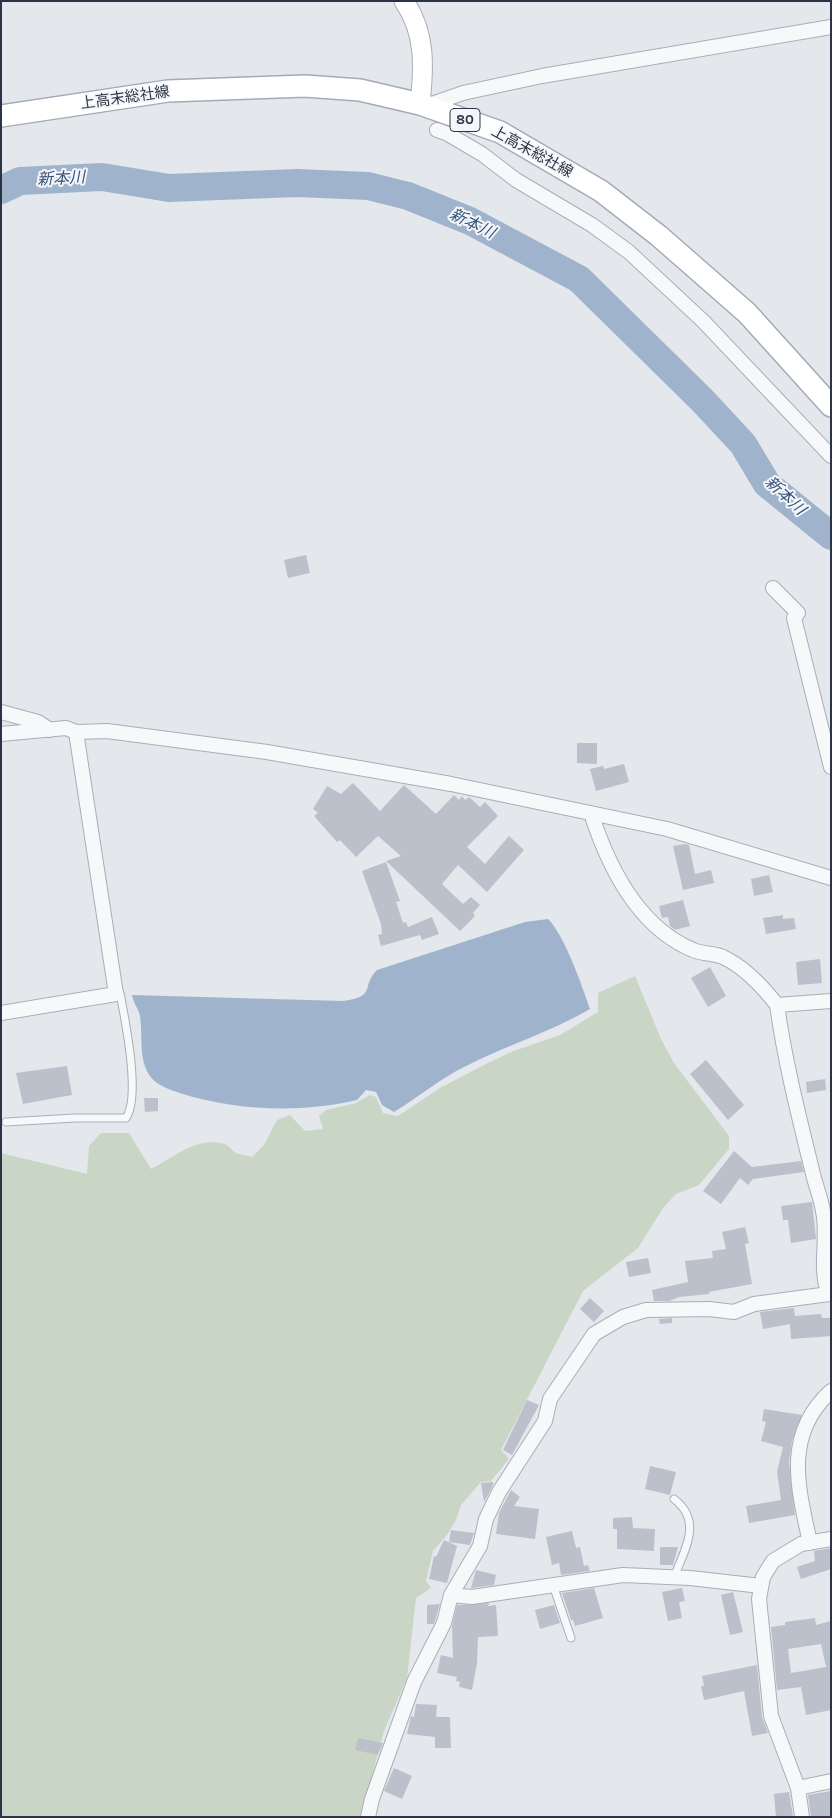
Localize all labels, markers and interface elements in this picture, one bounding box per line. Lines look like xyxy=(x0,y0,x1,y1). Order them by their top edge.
street label: 上高末総社線 xyxy=(79,83,171,113)
road number: 80 xyxy=(450,108,480,132)
street label: 上高末総社線 xyxy=(488,122,576,182)
water label: 新本川 xyxy=(37,168,85,190)
water label: 新本川 xyxy=(446,205,498,243)
water label: 新本川 xyxy=(761,473,809,519)

